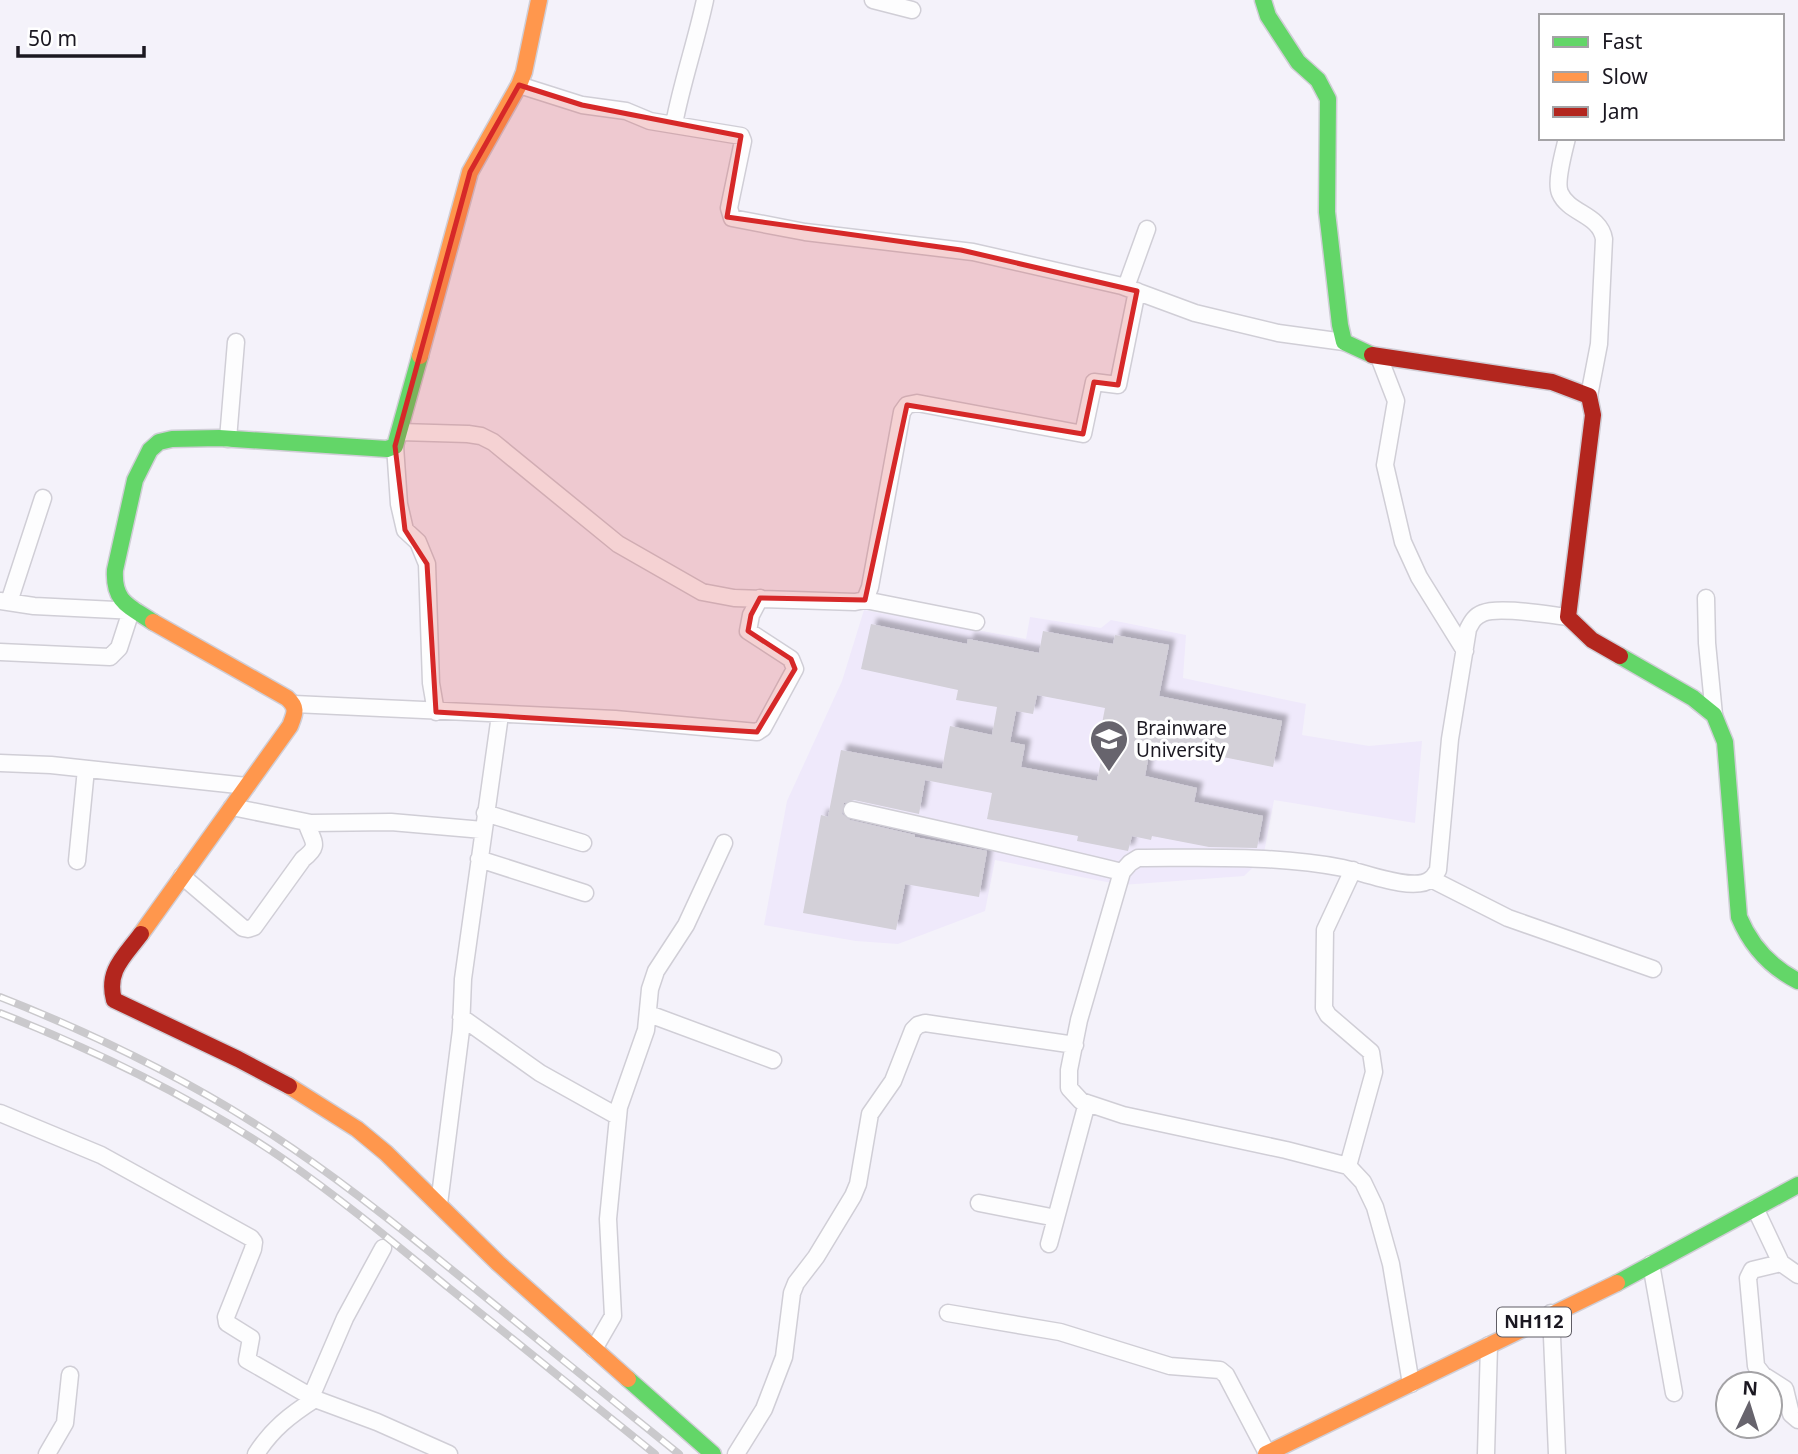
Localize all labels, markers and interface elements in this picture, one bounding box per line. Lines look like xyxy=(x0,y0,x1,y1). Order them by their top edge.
scale bar xyxy=(18,14,144,58)
legend xyxy=(1539,14,1784,140)
text: 50 m xyxy=(28,24,77,52)
text: Fast xyxy=(1602,27,1643,55)
text: Slow xyxy=(1602,62,1648,90)
text: Jam xyxy=(1600,97,1639,125)
place label: Brainware University xyxy=(1136,715,1227,763)
school or university icon: Brainware University xyxy=(1088,718,1130,773)
road number: NH112 xyxy=(1497,1308,1571,1336)
north arrow xyxy=(1714,1370,1784,1440)
text: N xyxy=(1742,1375,1759,1402)

